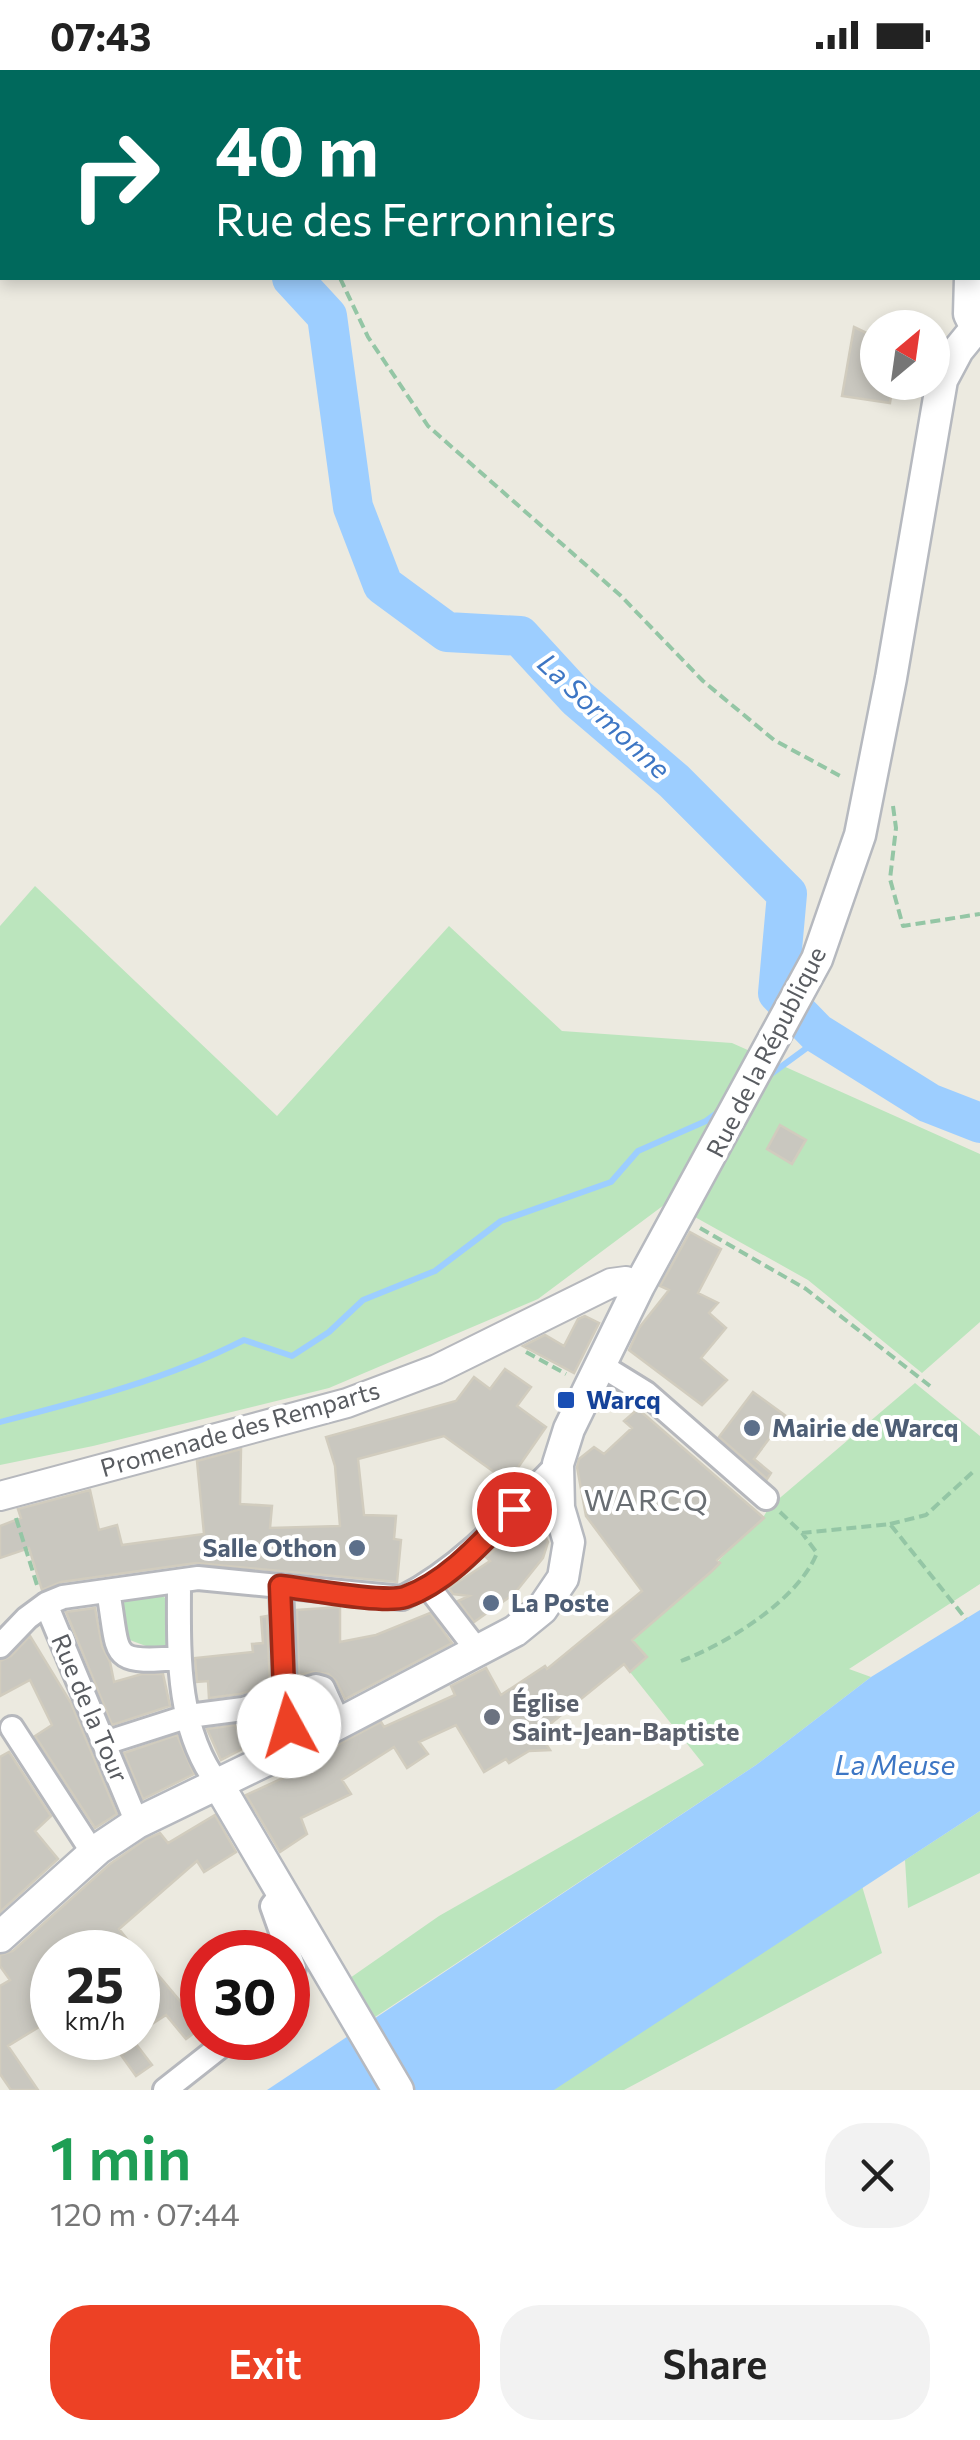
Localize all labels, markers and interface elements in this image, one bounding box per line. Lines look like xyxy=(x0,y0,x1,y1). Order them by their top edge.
text: 07:43 xyxy=(50,12,151,59)
text: 40 m xyxy=(215,105,379,190)
icon: right xyxy=(50,110,180,240)
text: Rue des Ferronniers xyxy=(215,190,616,245)
north arrow xyxy=(860,310,950,400)
map controls xyxy=(860,310,950,400)
water label: La Sormonne xyxy=(532,645,678,785)
street label: Rue de la République xyxy=(699,941,831,1162)
street label: Promenade des Remparts xyxy=(97,1374,383,1482)
place label: Warcq xyxy=(586,1384,661,1414)
marker: Warcq xyxy=(555,1389,577,1411)
place label: Mairie de Warcq xyxy=(772,1412,959,1442)
marker: Mairie de Warcq xyxy=(741,1417,763,1439)
pin xyxy=(472,1467,557,1552)
district label: WARCQ xyxy=(584,1480,710,1517)
icon: arrive xyxy=(487,1482,542,1537)
place label: Salle Othon xyxy=(202,1532,337,1562)
marker: Salle Othon xyxy=(346,1537,368,1559)
place label: La Poste xyxy=(511,1587,609,1617)
marker: La Poste xyxy=(480,1592,502,1614)
street label: Rue de la Tour xyxy=(46,1629,136,1786)
position arrow xyxy=(237,1674,341,1778)
place label: Église Saint-Jean-Baptiste xyxy=(512,1687,739,1746)
marker: Église Saint-Jean-Baptiste xyxy=(481,1706,503,1728)
water label: La Meuse xyxy=(835,1747,956,1781)
speed limit sign: 30 xyxy=(180,1930,310,2060)
text: 25 xyxy=(66,1952,124,2013)
text: km/h xyxy=(65,2005,125,2035)
text: 1 min xyxy=(50,2119,191,2192)
button: close xyxy=(825,2123,930,2228)
text: 120 m · 07:44 xyxy=(50,2193,240,2233)
button: Exit xyxy=(50,2305,480,2420)
button: Share xyxy=(500,2305,930,2420)

